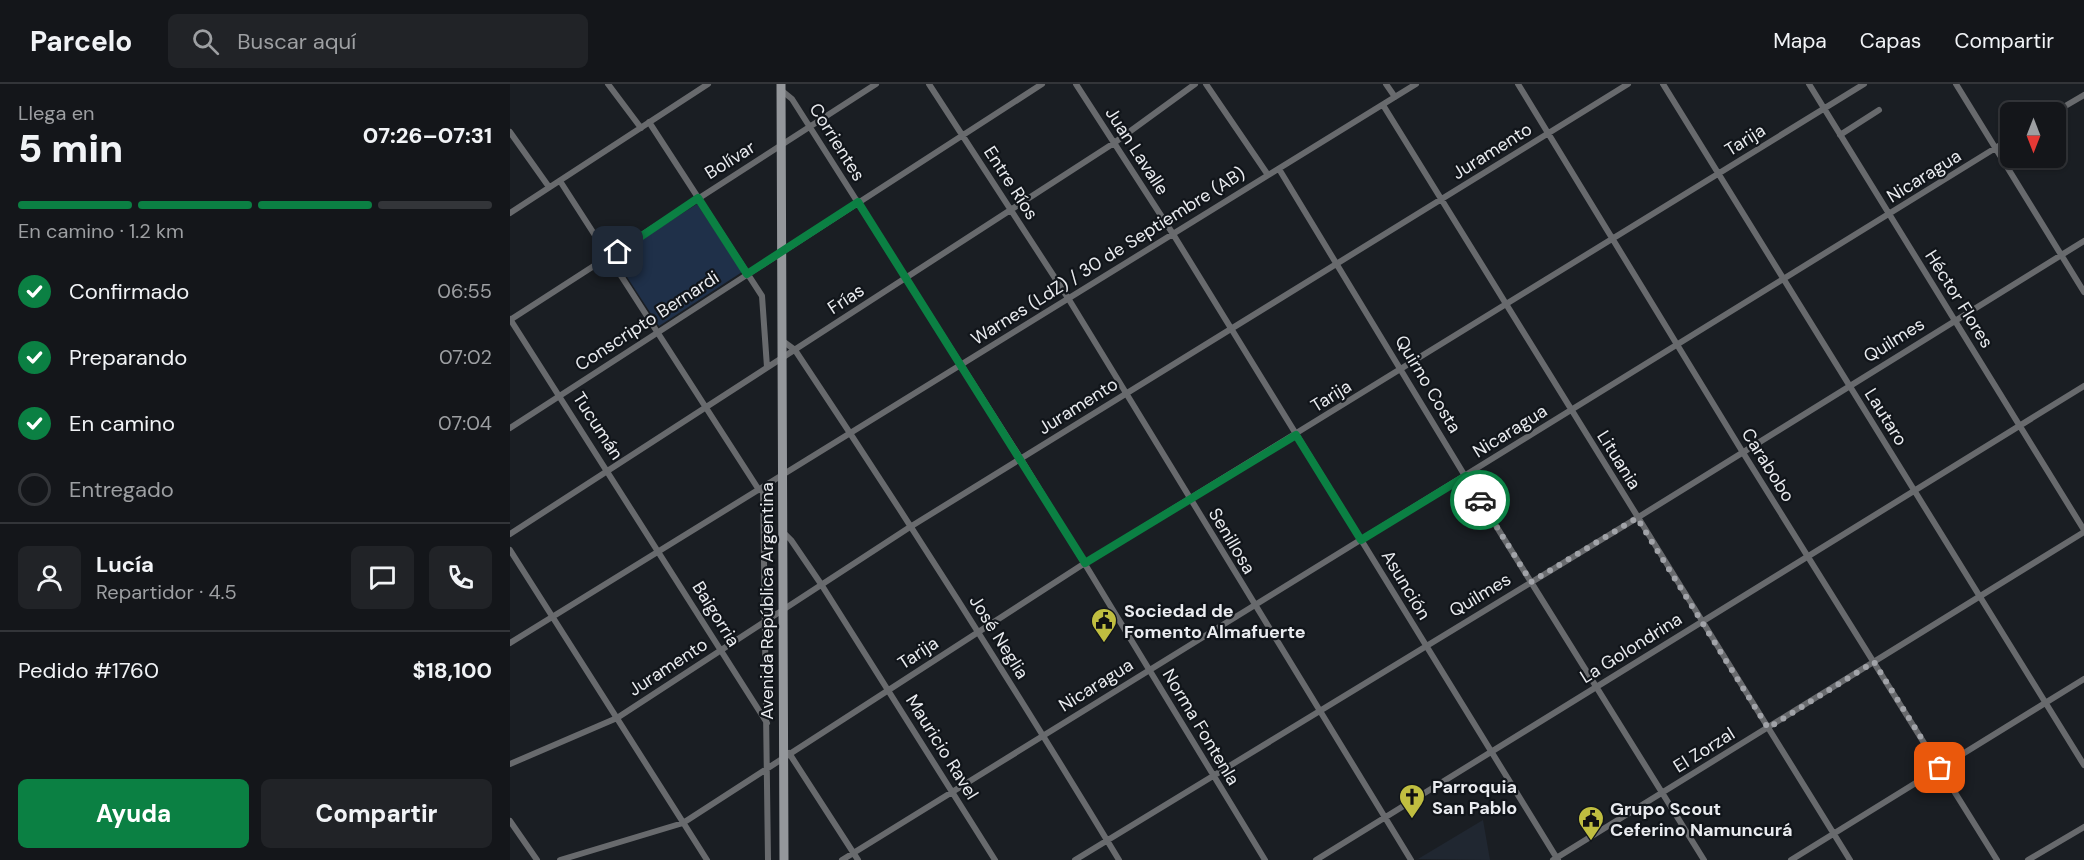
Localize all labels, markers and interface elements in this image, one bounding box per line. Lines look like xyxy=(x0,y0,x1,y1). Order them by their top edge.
search box xyxy=(168,14,588,68)
text: Parcelo xyxy=(30,23,132,60)
icon: search xyxy=(189,25,222,58)
text: Buscar aquí xyxy=(237,27,356,56)
text: Mapa xyxy=(1773,27,1827,55)
text: Capas xyxy=(1860,27,1921,55)
text: Compartir xyxy=(1954,27,2054,55)
street label: Corrientes xyxy=(804,98,870,186)
text: Llega en xyxy=(18,100,95,126)
street label: Juan Lavalle xyxy=(1100,102,1174,200)
north arrow xyxy=(2000,102,2066,168)
map controls xyxy=(2000,102,2066,168)
street label: Juramento xyxy=(1448,117,1536,185)
street label: Tarija xyxy=(1720,118,1770,162)
text: 07:26–07:31 xyxy=(363,121,492,150)
text: 5 min xyxy=(18,123,123,174)
street label: Bolívar xyxy=(700,135,760,185)
street label: Entre Ríos xyxy=(978,142,1044,224)
street label: Nicaragua xyxy=(1882,144,1966,208)
street label: Warnes (LdZ) / 30 de Septiembre (AB) xyxy=(966,161,1250,351)
text: En camino · 1.2 km xyxy=(18,218,184,244)
pin xyxy=(592,226,643,277)
icon: home xyxy=(601,235,634,268)
street label: Héctor Flores xyxy=(1919,245,1999,353)
street label: Conscripto Bernardi xyxy=(570,265,724,377)
icon: check xyxy=(18,275,51,308)
text: Confirmado xyxy=(69,277,189,306)
text: 06:55 xyxy=(437,278,492,304)
street label: Frías xyxy=(823,278,869,320)
street label: Quilmes xyxy=(1859,312,1929,368)
street label: Quirno Costa xyxy=(1389,331,1467,437)
icon: check xyxy=(18,341,51,374)
text: Preparando xyxy=(69,343,187,372)
text: 07:02 xyxy=(439,344,492,370)
street label: Juramento xyxy=(1034,372,1122,440)
street label: Tarija xyxy=(1306,374,1356,418)
street label: Lautaro xyxy=(1859,384,1913,450)
street label: Tucumán xyxy=(567,387,629,465)
street label: Nicaragua xyxy=(1468,399,1552,463)
icon: check xyxy=(18,407,51,440)
text: En camino xyxy=(69,409,175,438)
text: 07:04 xyxy=(438,410,492,436)
street label: Carabobo xyxy=(1736,423,1800,507)
street label: Lituania xyxy=(1591,426,1647,494)
courier xyxy=(1450,470,1510,530)
text: Entregado xyxy=(69,475,174,504)
street label: Avenida República Argentina xyxy=(755,482,779,720)
icon: car xyxy=(1464,484,1497,517)
street label: Senillosa xyxy=(1203,504,1261,578)
button: person xyxy=(18,546,81,609)
button: chat xyxy=(351,546,414,609)
button: phone xyxy=(429,546,492,609)
street label: Asunción xyxy=(1376,546,1436,624)
text: Lucía xyxy=(96,550,154,579)
street label: Quilmes xyxy=(1445,567,1515,623)
street label: Baigorria xyxy=(687,577,745,651)
text: Repartidor · 4.5 xyxy=(96,579,237,605)
street label: José Neglia xyxy=(964,591,1034,683)
place label: Sociedad de Fomento Almafuerte xyxy=(1124,599,1306,644)
public building icon: Sociedad de Fomento Almafuerte xyxy=(1089,606,1119,644)
street label: La Golondrina xyxy=(1576,607,1686,689)
street label: Tarija xyxy=(893,631,943,675)
street label: Juramento xyxy=(624,632,712,702)
street label: Nicaragua xyxy=(1054,653,1138,717)
text: Pedido #1760 xyxy=(18,656,159,685)
text: $18,100 xyxy=(412,656,492,685)
street label: Norma Fontenla xyxy=(1157,664,1245,790)
street label: Mauricio Ravel xyxy=(900,690,984,804)
street label: El Zorzal xyxy=(1669,722,1739,778)
pin xyxy=(1914,742,1965,793)
icon: bag xyxy=(1923,751,1956,784)
place label: Parroquia San Pablo xyxy=(1432,775,1517,820)
button: Ayuda xyxy=(18,779,249,848)
button: Compartir xyxy=(261,779,492,848)
church icon: Parroquia San Pablo xyxy=(1397,782,1427,820)
place label: Grupo Scout Ceferino Namuncurá xyxy=(1610,797,1793,842)
public building icon: Grupo Scout Ceferino Namuncurá xyxy=(1576,804,1606,842)

